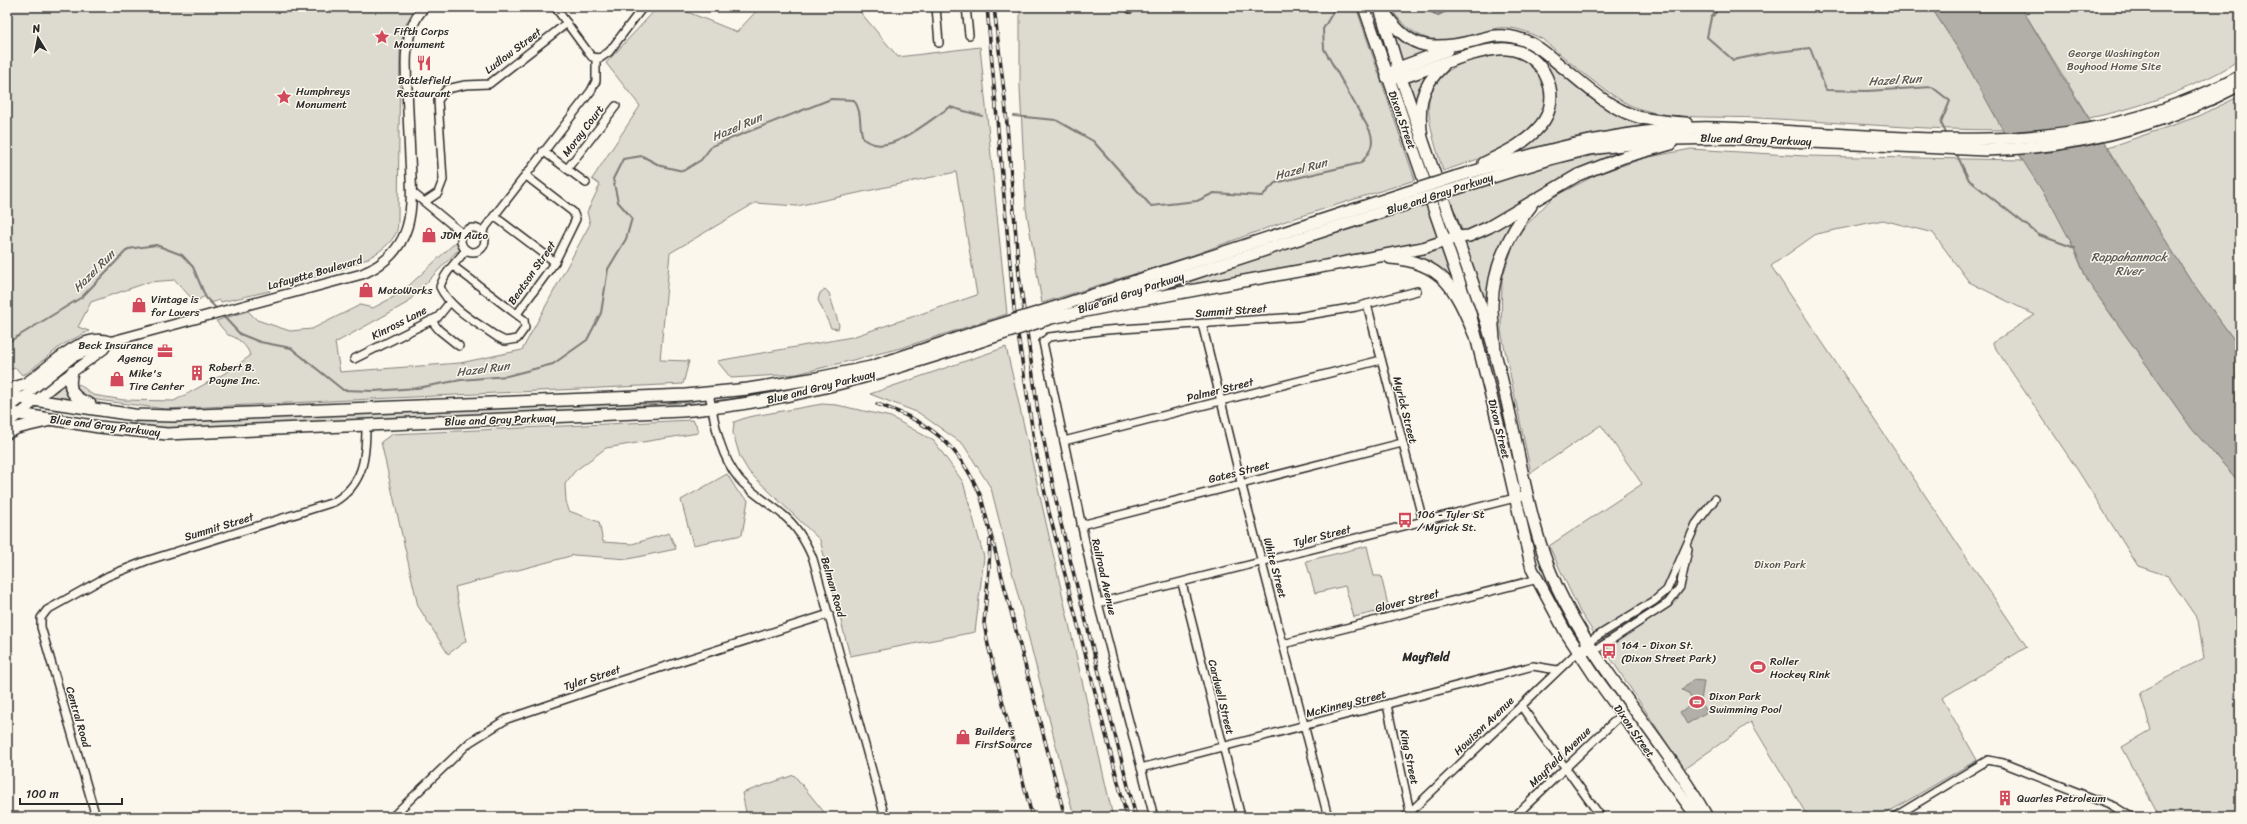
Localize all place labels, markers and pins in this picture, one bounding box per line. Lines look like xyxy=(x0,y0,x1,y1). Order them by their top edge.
place label: Fifth Corps Monument xyxy=(394,22,450,54)
place icon: Fifth Corps Monument xyxy=(373,28,391,46)
restaurant icon: Battlefield Restaurant xyxy=(415,54,433,72)
place label: Battlefield Restaurant xyxy=(397,71,452,103)
place label: Humphreys Monument xyxy=(296,82,351,114)
place icon: Humphreys Monument xyxy=(275,88,293,106)
shop icon: JDM Auto xyxy=(420,226,438,244)
place label: JDM Auto xyxy=(440,226,488,245)
shop icon: MotoWorks xyxy=(357,281,375,299)
place label: MotoWorks xyxy=(378,281,433,300)
place label: Vintage is for Lovers xyxy=(151,290,200,322)
shop icon: Vintage is for Lovers xyxy=(130,296,148,314)
place label: Beck Insurance Agency xyxy=(78,336,154,368)
office icon: Beck Insurance Agency xyxy=(156,342,174,360)
place label: Robert B. Payne Inc. xyxy=(209,358,261,390)
place label: Mike's Tire Center xyxy=(129,364,185,396)
building icon: Robert B. Payne Inc. xyxy=(188,364,206,382)
shop icon: Mike's Tire Center xyxy=(108,370,126,388)
place label: 106 - Tyler St / Myrick St. xyxy=(1417,505,1485,537)
bus stop icon: 106 - Tyler St / Myrick St. xyxy=(1396,511,1414,529)
place label: 164 - Dixon St. (Dixon Street Park) xyxy=(1621,636,1717,668)
bus stop icon: 164 - Dixon St. (Dixon Street Park) xyxy=(1600,642,1618,660)
place label: Roller Hockey Rink xyxy=(1770,652,1830,684)
sports icon: Roller Hockey Rink xyxy=(1749,658,1767,676)
place label: Dixon Park Swimming Pool xyxy=(1709,687,1783,719)
sports icon: Dixon Park Swimming Pool xyxy=(1688,693,1706,711)
place label: Builders FirstSource xyxy=(975,722,1032,754)
shop icon: Builders FirstSource xyxy=(954,728,972,746)
building icon: Quarles Petroleum xyxy=(1996,789,2014,807)
place label: Quarles Petroleum xyxy=(2017,789,2106,808)

